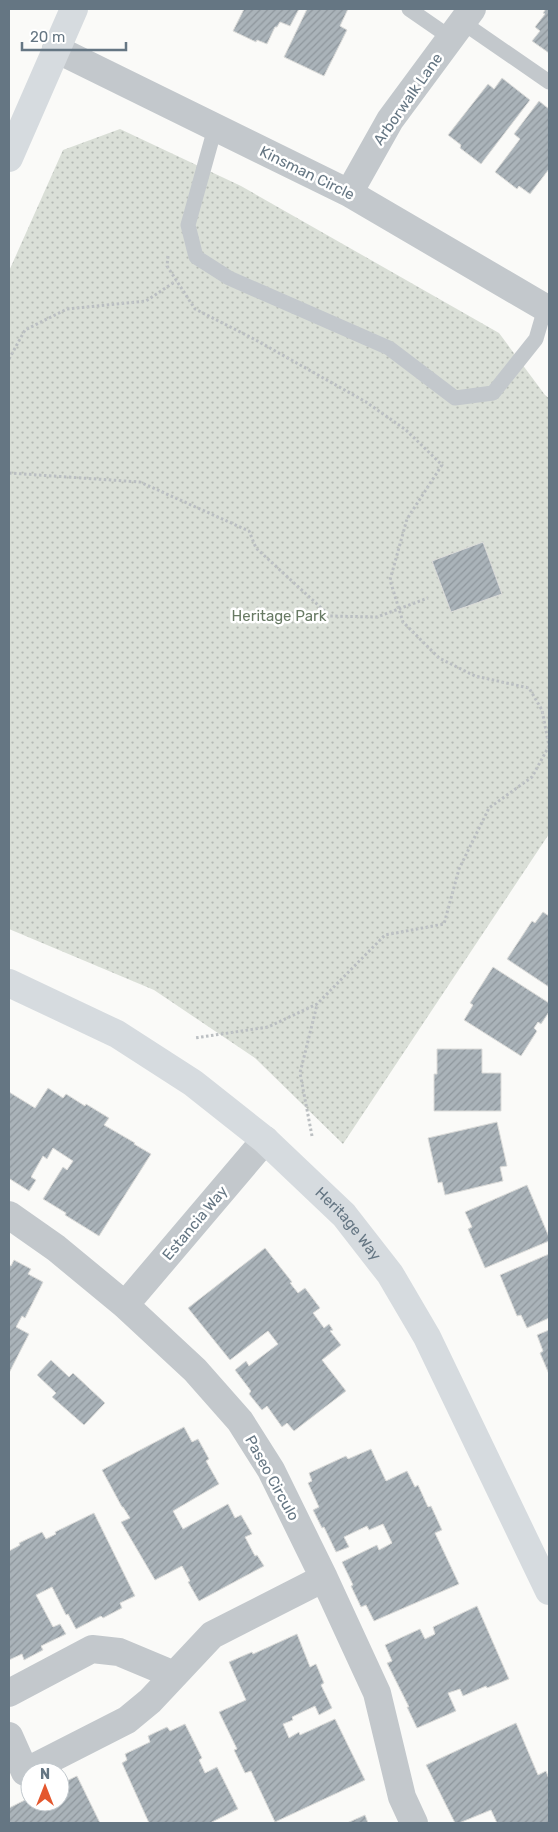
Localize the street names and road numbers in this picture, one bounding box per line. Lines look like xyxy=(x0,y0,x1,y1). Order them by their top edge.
street label: Arborwalk Lane xyxy=(370,50,446,148)
street label: Kinsman Circle xyxy=(257,142,357,204)
street label: Estancia Way xyxy=(159,1182,231,1264)
street label: Heritage Way xyxy=(311,1183,385,1264)
street label: Paseo Circulo xyxy=(241,1432,303,1524)

